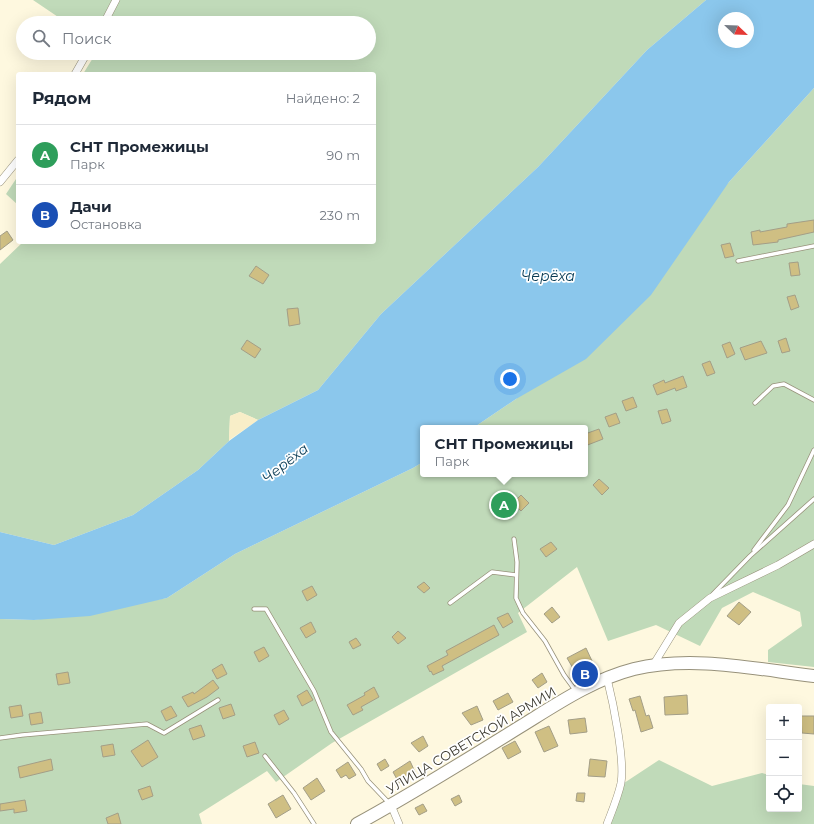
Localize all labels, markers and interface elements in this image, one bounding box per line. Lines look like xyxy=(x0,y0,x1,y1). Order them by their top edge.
north arrow xyxy=(718,12,754,48)
search box xyxy=(16,16,376,60)
icon: search xyxy=(30,27,52,49)
text: Поиск xyxy=(62,29,111,48)
text: Рядом xyxy=(32,88,91,108)
text: Найдено: 2 xyxy=(286,90,360,106)
text: СНТ Промежицы xyxy=(70,137,209,156)
text: A xyxy=(40,147,50,163)
text: 90 m xyxy=(326,147,360,163)
text: Парк xyxy=(70,156,105,172)
text: Дачи xyxy=(70,197,112,216)
text: B xyxy=(40,207,50,223)
text: 230 m xyxy=(319,207,360,223)
text: Остановка xyxy=(70,216,142,232)
water label: Черёха xyxy=(521,267,575,285)
your location xyxy=(500,369,520,389)
popup xyxy=(420,425,588,477)
text: СНТ Промежицы xyxy=(435,434,573,453)
water label: Черёха xyxy=(258,439,312,487)
text: Парк xyxy=(435,453,469,469)
pin: A xyxy=(491,490,517,520)
pin: B xyxy=(572,659,598,689)
street label: УЛИЦА СОВЕТСКОЙ АРМИИ xyxy=(383,683,559,797)
map controls xyxy=(766,704,802,812)
button: + xyxy=(766,704,802,740)
button: − xyxy=(766,740,802,776)
button: locate xyxy=(766,776,802,812)

